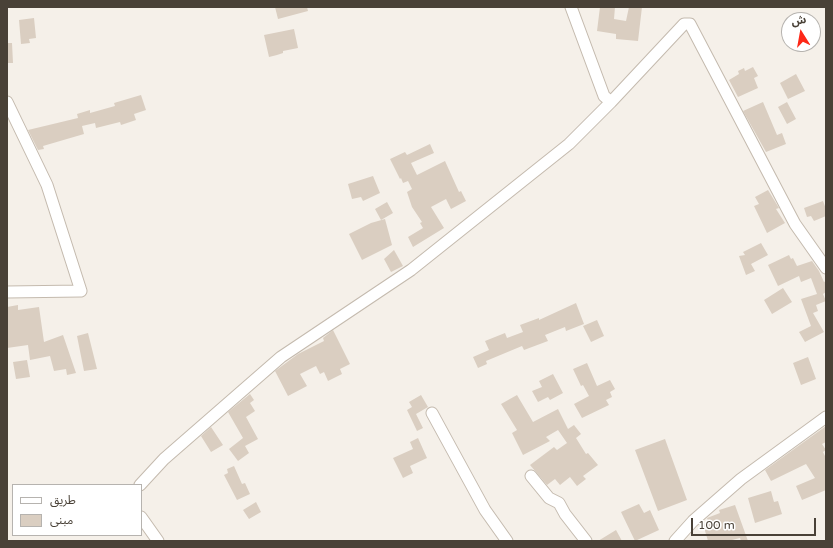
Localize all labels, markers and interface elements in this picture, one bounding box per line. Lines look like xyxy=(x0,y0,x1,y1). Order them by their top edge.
north arrow xyxy=(781,12,821,52)
text: ش xyxy=(790,13,807,29)
legend xyxy=(12,484,142,536)
text: طريق xyxy=(50,493,76,507)
scale bar xyxy=(693,510,818,536)
text: مبنى xyxy=(50,513,73,527)
text: 100 m xyxy=(698,518,735,532)

